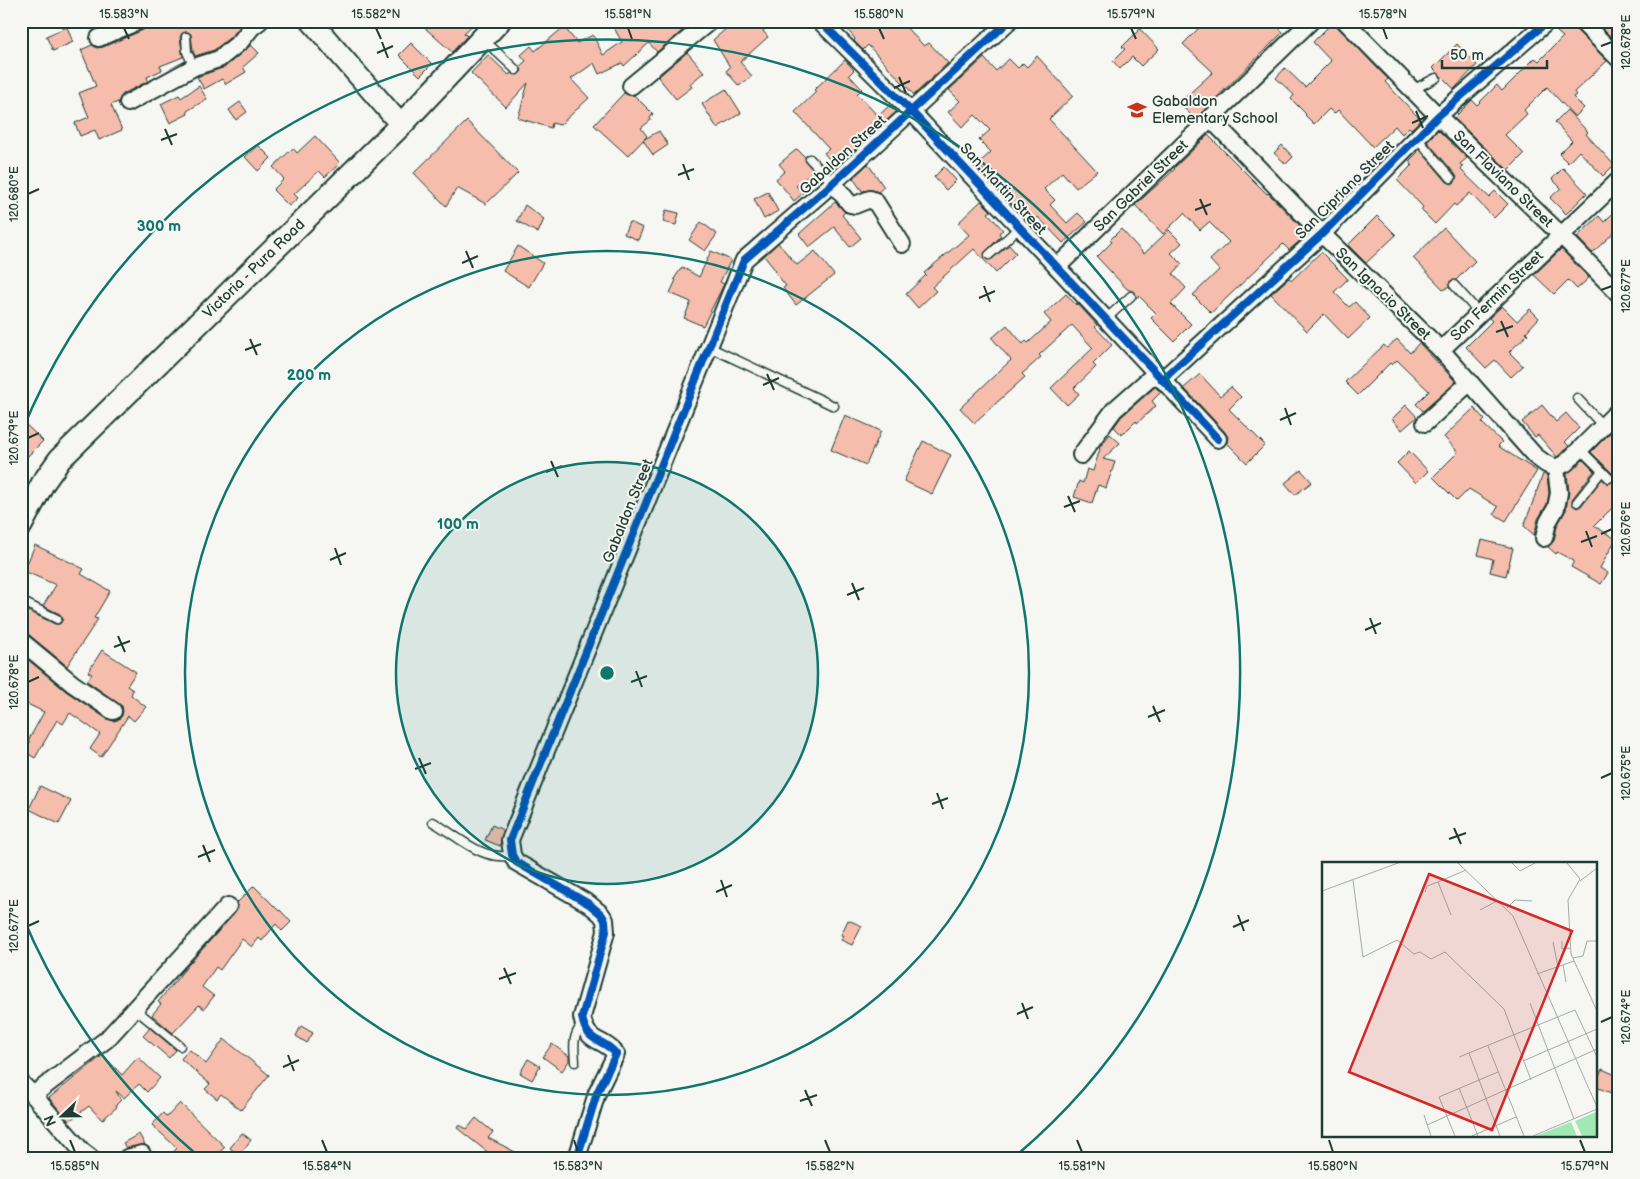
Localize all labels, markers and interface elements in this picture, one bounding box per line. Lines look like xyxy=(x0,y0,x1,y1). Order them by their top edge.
text: 15.583°N xyxy=(99,7,149,22)
text: 15.582°N xyxy=(352,7,400,22)
text: 15.581°N xyxy=(605,7,651,22)
text: 15.580°N xyxy=(854,7,904,22)
text: 15.579°N xyxy=(1107,7,1155,22)
text: 15.578°N xyxy=(1359,7,1407,22)
text: 120.678°E xyxy=(1619,15,1634,69)
scale bar xyxy=(1442,38,1548,70)
text: 50 m xyxy=(1450,46,1484,65)
place label: Gabaldon Elementary School xyxy=(1152,92,1278,128)
school or university icon: Gabaldon Elementary School xyxy=(1126,99,1148,121)
street label: Gabaldon Street xyxy=(796,111,891,199)
street label: San Flaviano Street xyxy=(1449,126,1557,232)
street label: San Gabriel Street xyxy=(1090,136,1193,236)
street label: San Cipriano Street xyxy=(1292,136,1399,243)
street label: San Martin Street xyxy=(956,139,1051,239)
text: 120.680°E xyxy=(7,166,22,222)
street label: Victoria - Pura Road xyxy=(199,215,309,323)
text: 300 m xyxy=(137,217,181,236)
street label: San Ignacio Street xyxy=(1331,244,1435,345)
street label: San Fermin Street xyxy=(1446,246,1548,345)
text: 120.677°E xyxy=(1619,259,1634,313)
text: 200 m xyxy=(287,366,331,385)
text: 120.679°E xyxy=(7,411,22,465)
street label: Gabaldon Street xyxy=(599,456,658,566)
text: 120.676°E xyxy=(1619,501,1634,556)
text: 100 m xyxy=(437,515,479,534)
text: 120.678°E xyxy=(7,655,22,709)
centre of rings xyxy=(598,664,616,682)
text: 120.675°E xyxy=(1619,746,1634,800)
inset map xyxy=(1322,862,1598,1136)
text: 120.677°E xyxy=(7,899,22,953)
text: 120.674°E xyxy=(1619,990,1634,1044)
north arrow xyxy=(38,1092,88,1142)
text: N xyxy=(41,1113,60,1129)
text: 15.585°N xyxy=(50,1159,100,1174)
text: 15.584°N xyxy=(302,1159,352,1174)
text: 15.583°N xyxy=(553,1159,603,1174)
text: 15.582°N xyxy=(806,1159,854,1174)
text: 15.581°N xyxy=(1059,1159,1105,1174)
text: 15.580°N xyxy=(1308,1159,1358,1174)
text: 15.579°N xyxy=(1561,1159,1609,1174)

